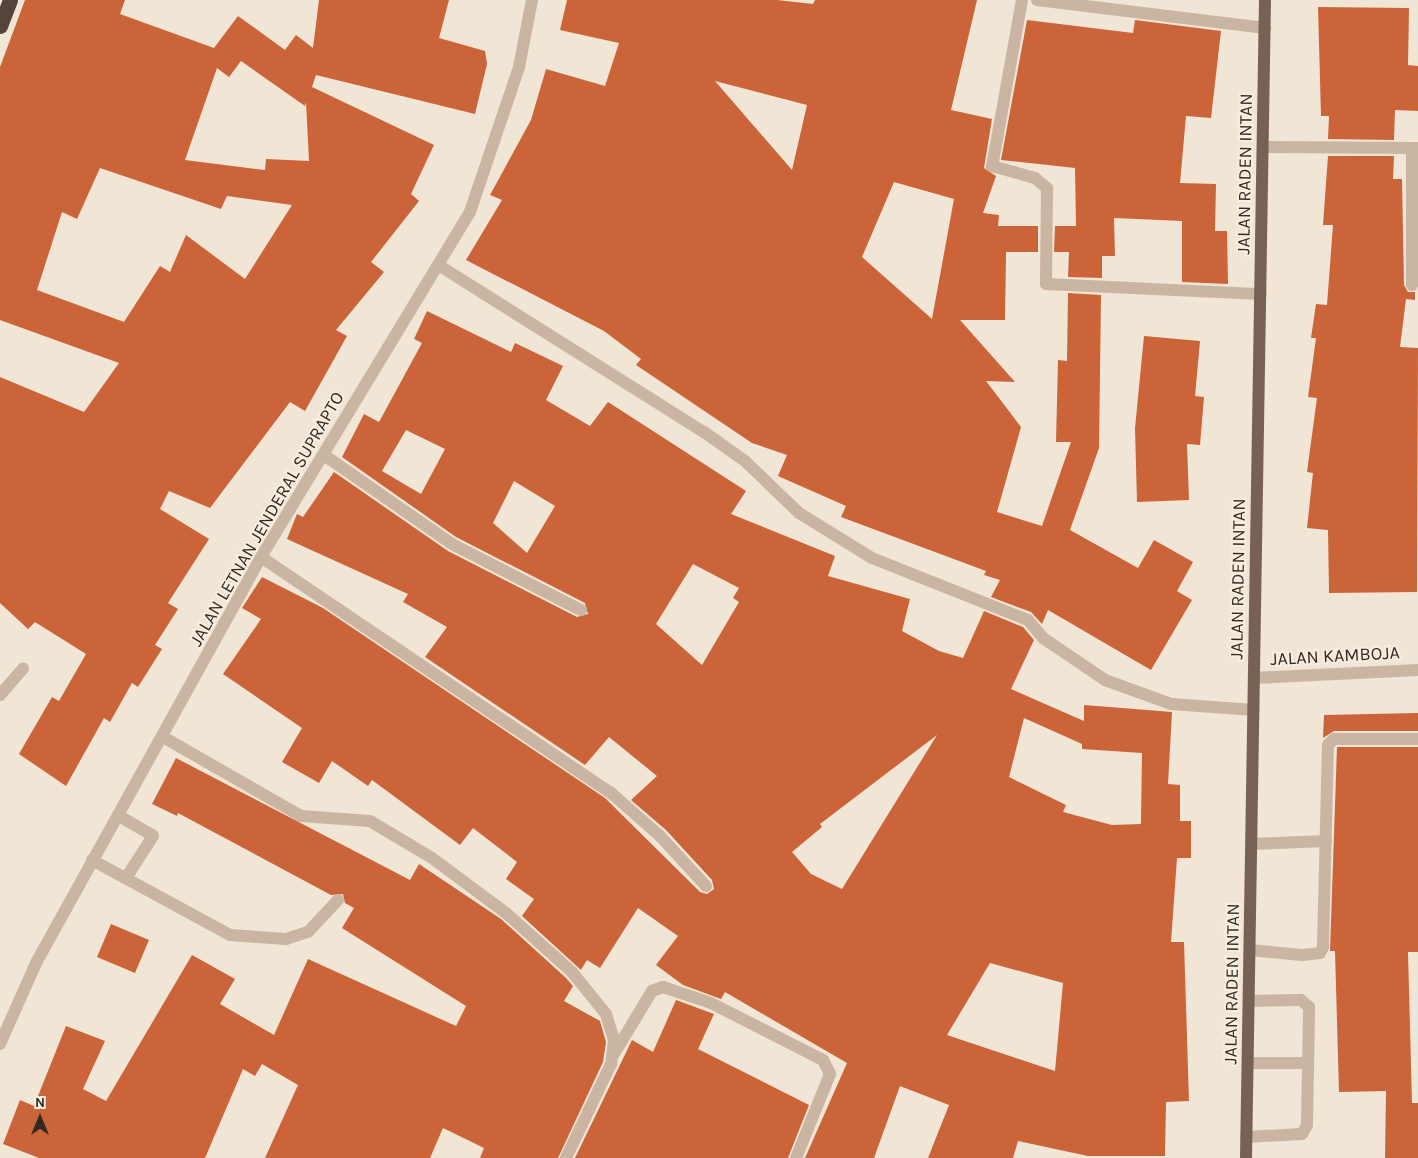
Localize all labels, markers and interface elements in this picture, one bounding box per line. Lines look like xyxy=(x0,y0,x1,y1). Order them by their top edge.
street label: JALAN RADEN INTAN xyxy=(1233,93,1257,255)
street label: JALAN LETNAN JENDERAL SUPRAPTO xyxy=(185,388,349,650)
street label: JALAN RADEN INTAN xyxy=(1226,498,1250,660)
street label: JALAN KAMBOJA xyxy=(1270,642,1400,670)
street label: JALAN RADEN INTAN xyxy=(1220,903,1244,1065)
north arrow xyxy=(15,1093,65,1143)
text: N xyxy=(35,1094,45,1111)

